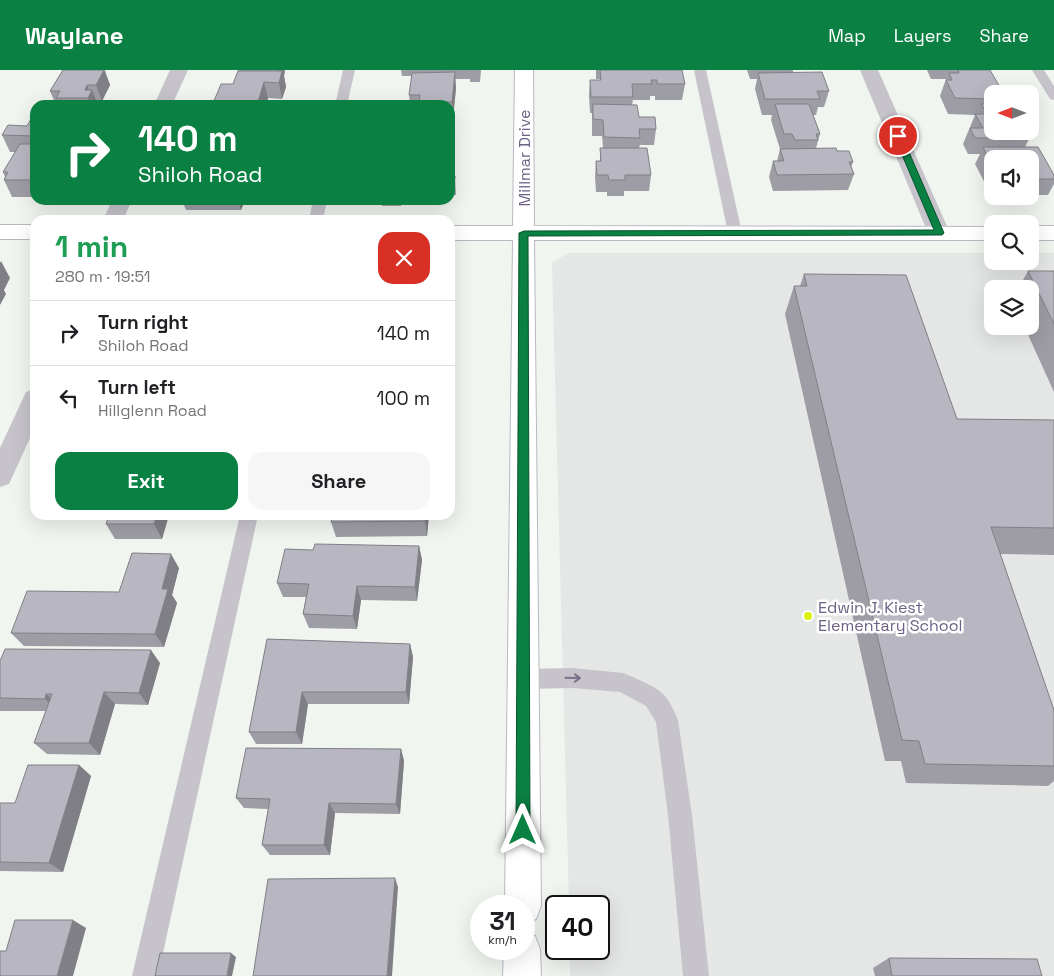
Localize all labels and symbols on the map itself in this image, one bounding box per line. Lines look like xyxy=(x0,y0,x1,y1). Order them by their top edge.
north arrow xyxy=(984,85,1039,140)
street label: Millmar Drive xyxy=(514,109,535,207)
pin xyxy=(877,115,919,157)
place label: Edwin J. Kiest Elementary School xyxy=(818,597,963,636)
marker: Edwin J. Kiest Elementary School xyxy=(802,610,814,622)
one-way arrow xyxy=(564,673,581,683)
position arrow xyxy=(496,803,548,855)
speed limit sign: 40 xyxy=(545,895,610,960)

